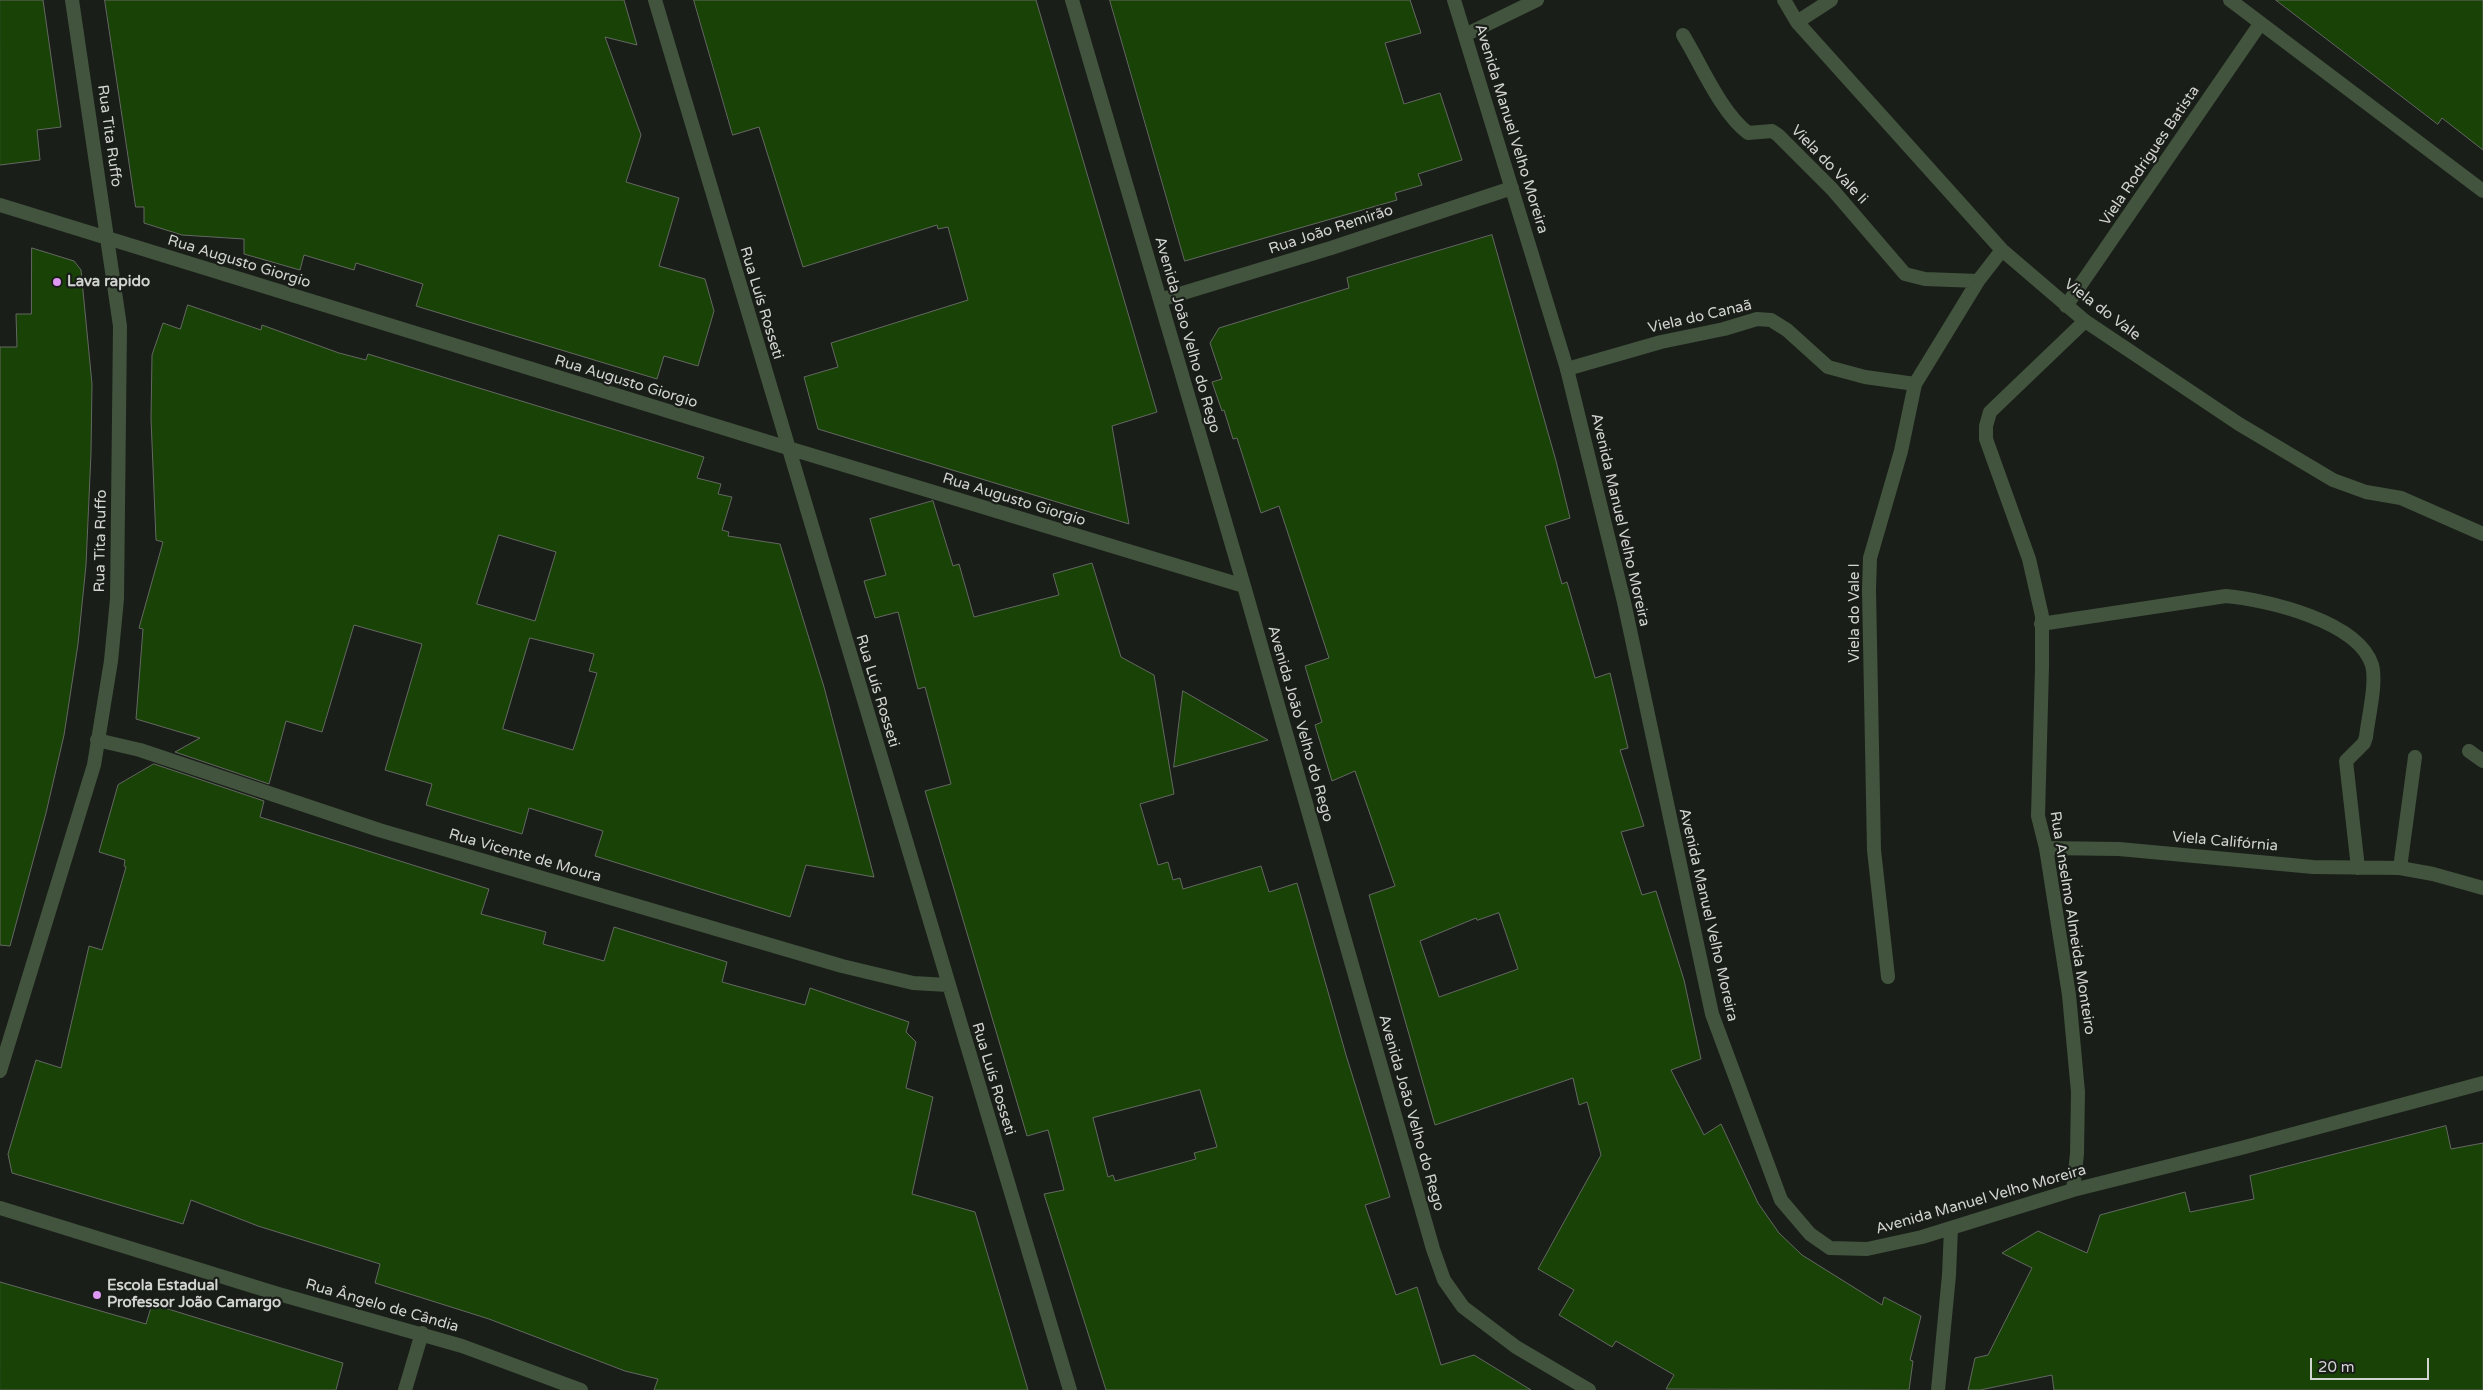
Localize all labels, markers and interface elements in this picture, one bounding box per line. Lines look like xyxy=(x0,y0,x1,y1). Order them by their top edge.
street label: Avenida Manuel Velho Moreira xyxy=(1470,22,1552,236)
street label: Viela Rodrigues Batista xyxy=(2096,83,2204,229)
street label: Rua Tita Ruffo xyxy=(93,84,125,188)
street label: Viela do Vale Ii xyxy=(1787,122,1871,208)
street label: Rua João Remirão xyxy=(1267,201,1395,259)
street label: Rua Augusto Giorgio xyxy=(165,232,313,292)
street label: Avenida João Velho do Rego xyxy=(1150,235,1224,435)
street label: Rua Luís Rosseti xyxy=(735,244,787,362)
place label: Lava rapido xyxy=(67,273,150,291)
street label: Viela do Vale xyxy=(2060,275,2144,345)
marker: Lava rapido xyxy=(51,276,63,288)
street label: Viela do Canaã xyxy=(1646,296,1754,338)
street label: Rua Augusto Giorgio xyxy=(552,352,700,412)
street label: Avenida Manuel Velho Moreira xyxy=(1587,412,1653,628)
street label: Rua Augusto Giorgio xyxy=(940,470,1088,530)
street label: Rua Tita Ruffo xyxy=(91,489,111,593)
street label: Viela do Vale I xyxy=(1846,563,1864,663)
street label: Avenida João Velho do Rego xyxy=(1263,624,1337,824)
street label: Rua Luís Rosseti xyxy=(851,632,903,750)
street label: Avenida Manuel Velho Moreira xyxy=(1675,807,1741,1023)
street label: Rua Anselmo Almeida Monteiro xyxy=(2045,810,2099,1036)
street label: Rua Vicente de Moura xyxy=(447,826,603,886)
street label: Viela Califórnia xyxy=(2171,828,2279,856)
street label: Avenida João Velho do Rego xyxy=(1374,1013,1448,1213)
street label: Rua Luís Rosseti xyxy=(967,1020,1019,1138)
street label: Avenida Manuel Velho Moreira xyxy=(1874,1161,2088,1239)
street label: Rua Ângelo de Cândia xyxy=(303,1275,461,1337)
place label: Escola Estadual Professor João Camargo xyxy=(107,1277,281,1312)
marker: Escola Estadual Professor João Camargo xyxy=(91,1289,103,1301)
scale bar xyxy=(2313,1348,2432,1380)
text: 20 m xyxy=(2318,1358,2355,1376)

